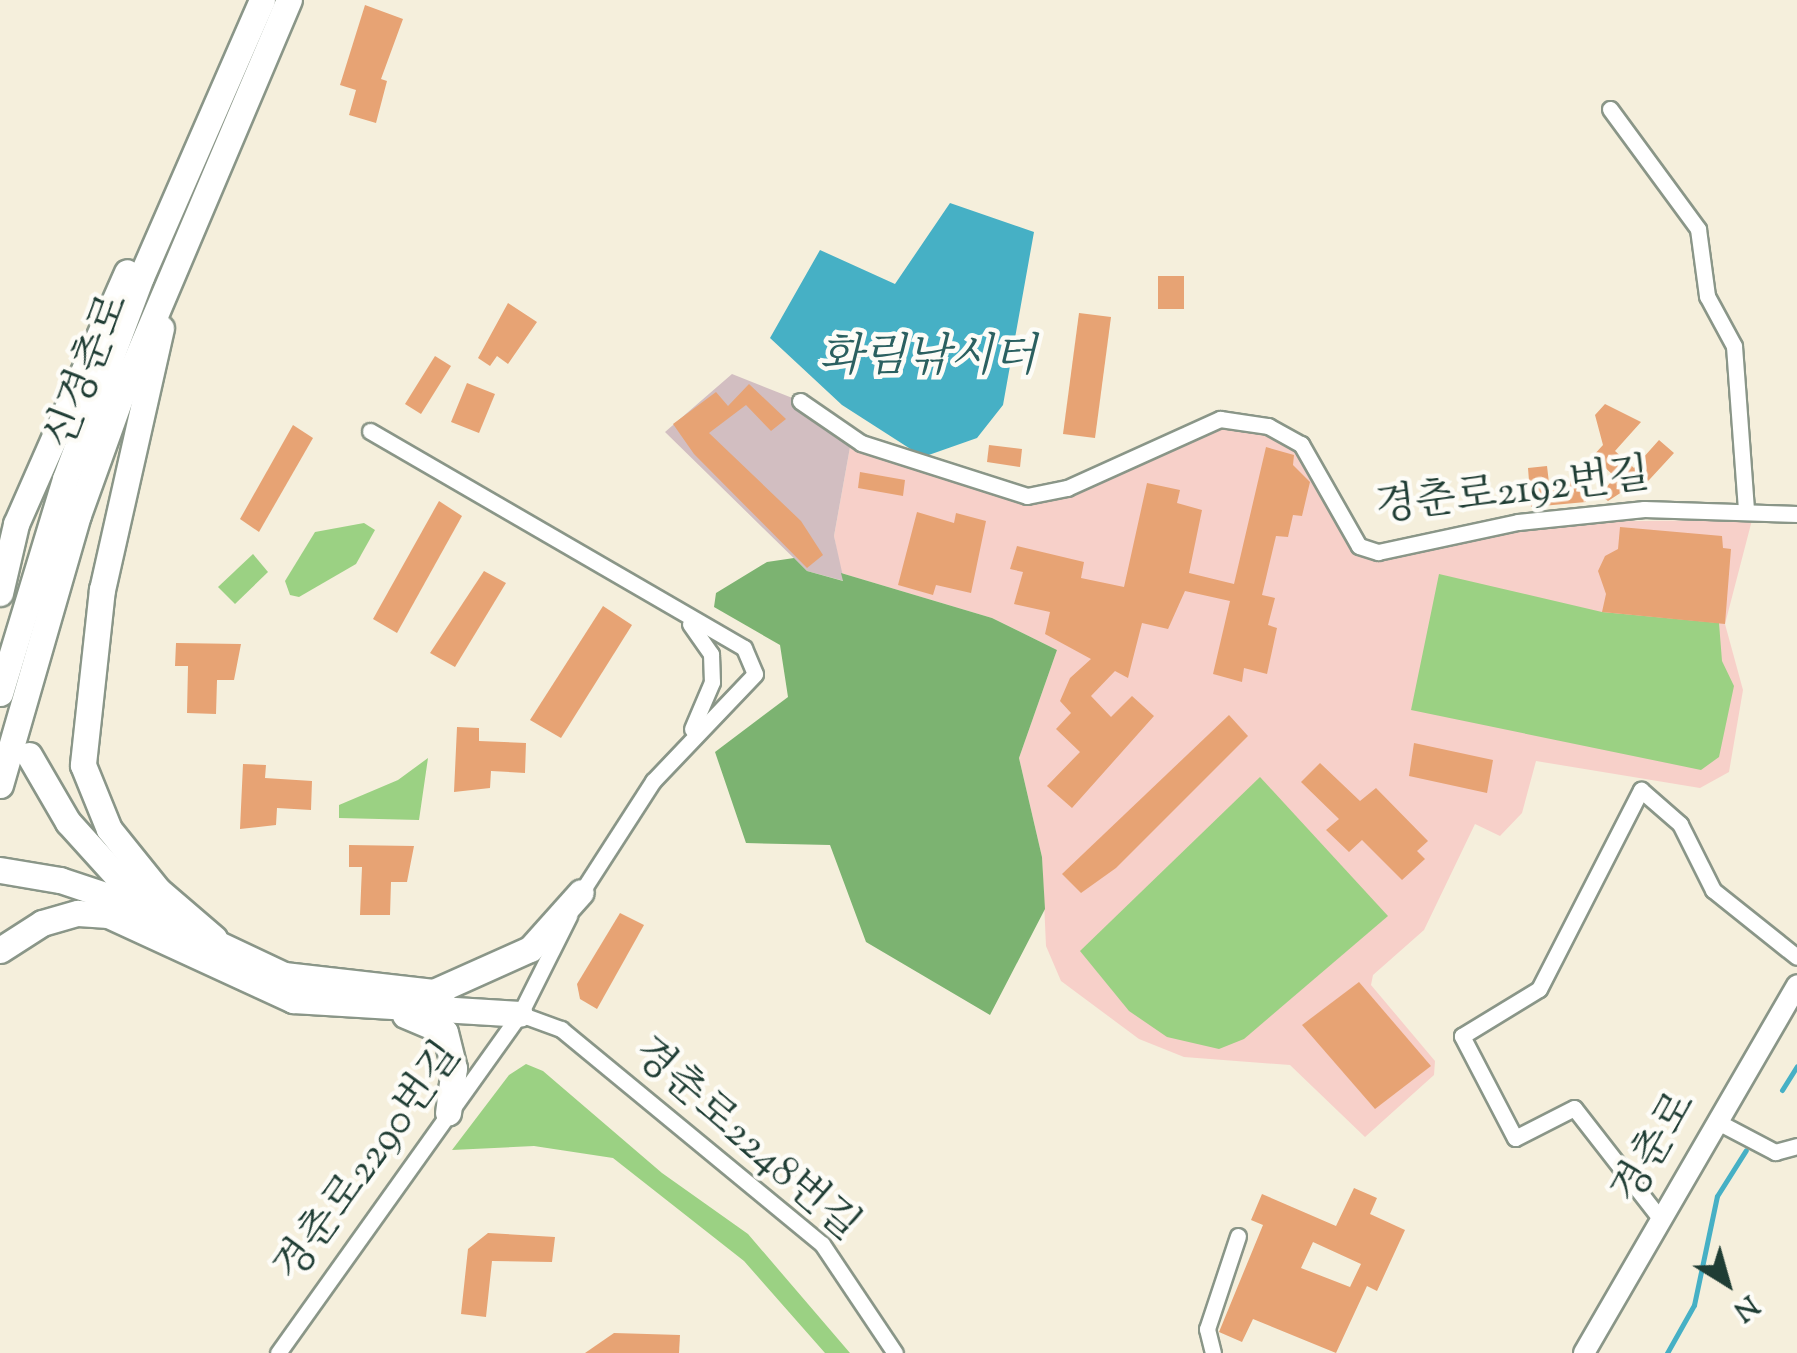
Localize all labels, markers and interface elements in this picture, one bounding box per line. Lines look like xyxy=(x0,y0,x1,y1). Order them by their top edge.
street label: 신경춘로 xyxy=(36,287,142,457)
water label: 화림낚시터 xyxy=(819,333,1037,387)
street label: 경춘로2192번길 xyxy=(1373,451,1653,535)
street label: 경춘로2248번길 xyxy=(621,1029,869,1253)
street label: 경춘로2290번길 xyxy=(266,1033,474,1293)
street label: 경춘로 xyxy=(1604,1084,1708,1214)
north arrow xyxy=(1677,1233,1777,1333)
text: N xyxy=(1724,1284,1766,1330)

